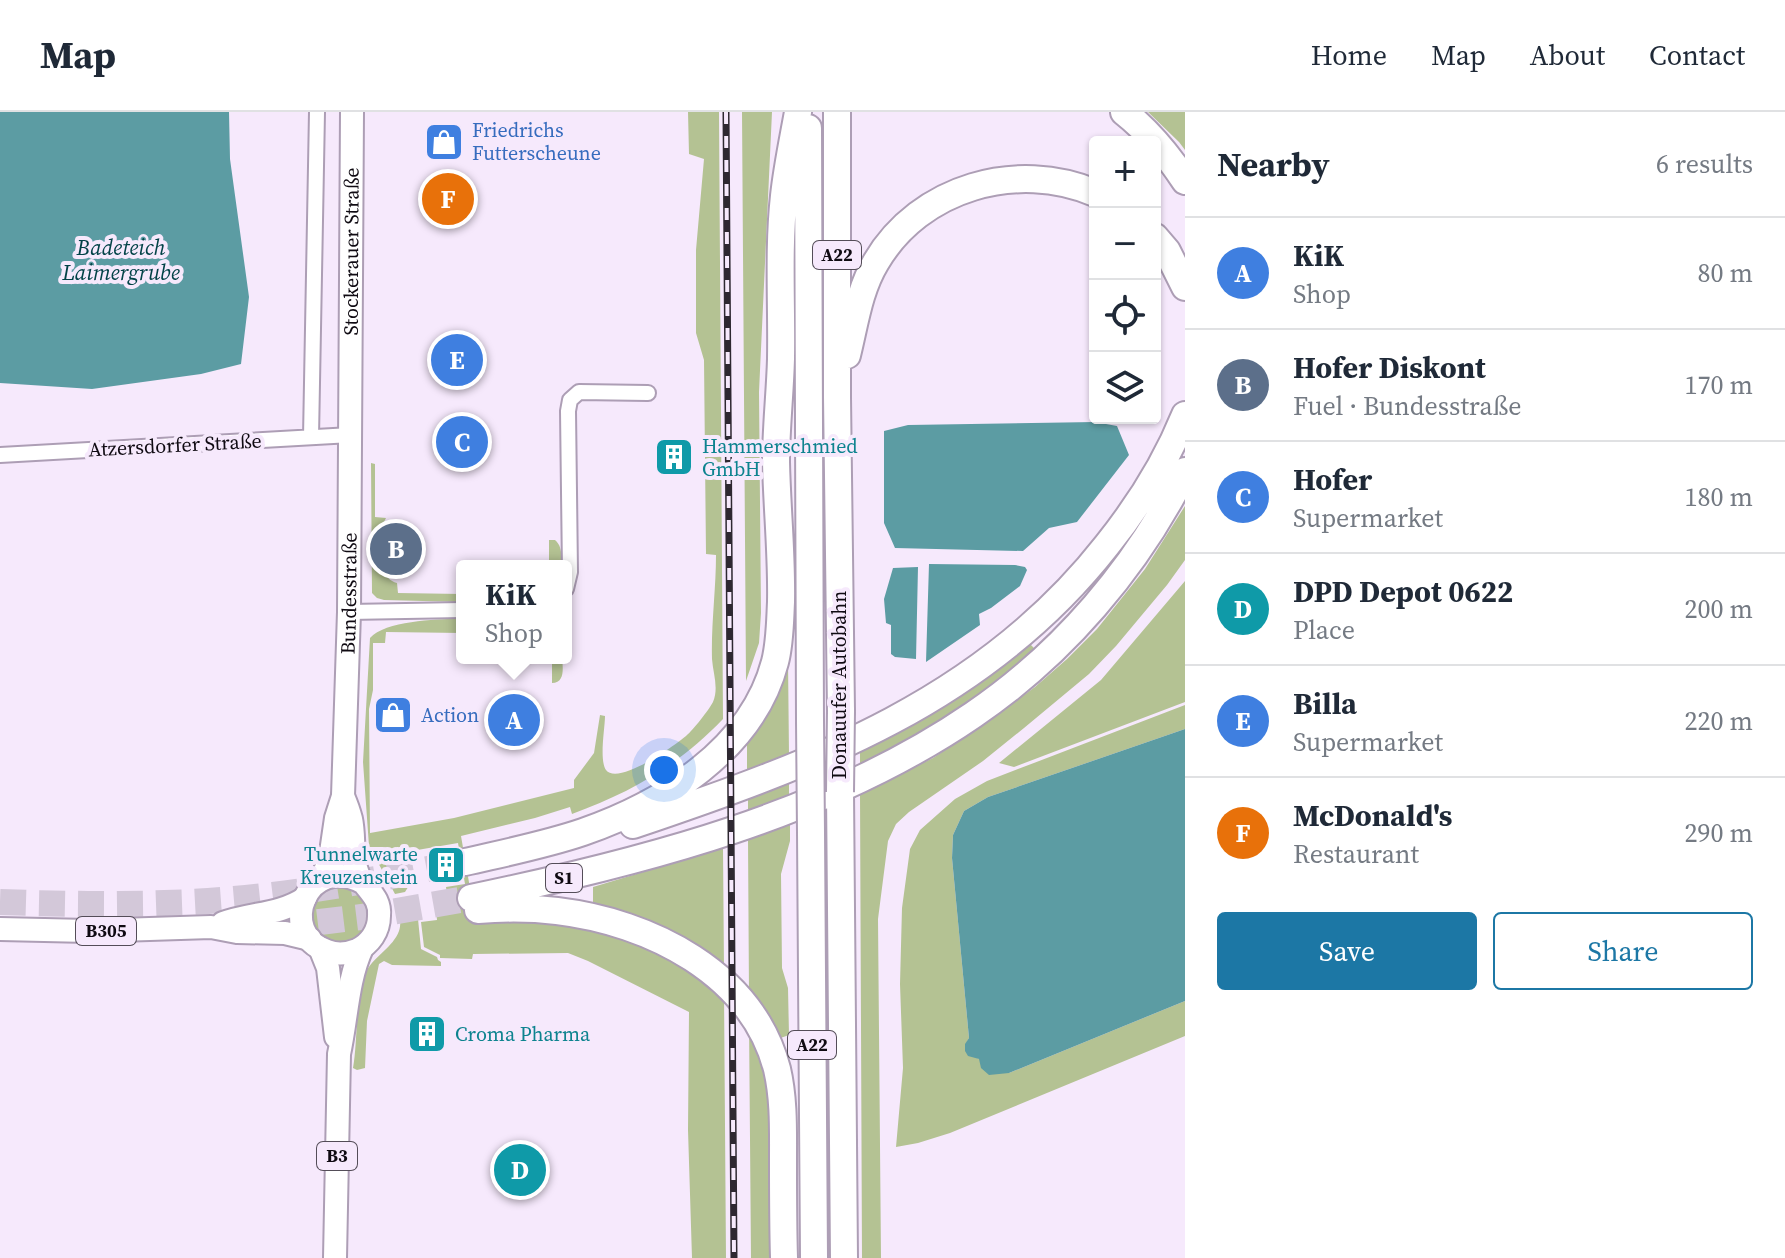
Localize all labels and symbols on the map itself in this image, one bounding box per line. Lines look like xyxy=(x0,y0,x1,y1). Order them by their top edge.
place label: Friedrichs Futterscheune xyxy=(472,116,601,167)
shop icon: Friedrichs Futterscheune xyxy=(423,121,465,163)
street label: Stockerauer Straße xyxy=(337,167,366,336)
pin: F xyxy=(422,169,474,229)
water label: Badeteich Laimergrube xyxy=(61,232,180,287)
road number: A22 xyxy=(813,241,861,269)
pin: E xyxy=(431,330,483,390)
pin: C xyxy=(436,412,488,472)
street label: Atzersdorfer Straße xyxy=(88,426,262,464)
place label: Hammerschmied GmbH xyxy=(702,432,858,483)
building icon: Hammerschmied GmbH xyxy=(653,436,695,478)
pin: B xyxy=(370,519,422,579)
street label: Bundesstraße xyxy=(334,532,363,655)
street label: Donauufer Autobahn xyxy=(825,591,853,779)
pin: A xyxy=(488,690,540,750)
shop icon: Action xyxy=(372,694,414,736)
place label: Action xyxy=(421,701,479,729)
your location xyxy=(644,750,684,790)
place label: Tunnelwarte Kreuzenstein xyxy=(300,840,418,891)
building icon: Tunnelwarte Kreuzenstein xyxy=(425,844,467,886)
road number: S1 xyxy=(546,864,582,892)
road number: B305 xyxy=(76,917,136,945)
building icon: Croma Pharma xyxy=(406,1013,448,1055)
place label: Croma Pharma xyxy=(455,1020,591,1048)
road number: A22 xyxy=(788,1031,836,1059)
pin: D xyxy=(494,1140,546,1200)
road number: B3 xyxy=(317,1142,357,1170)

